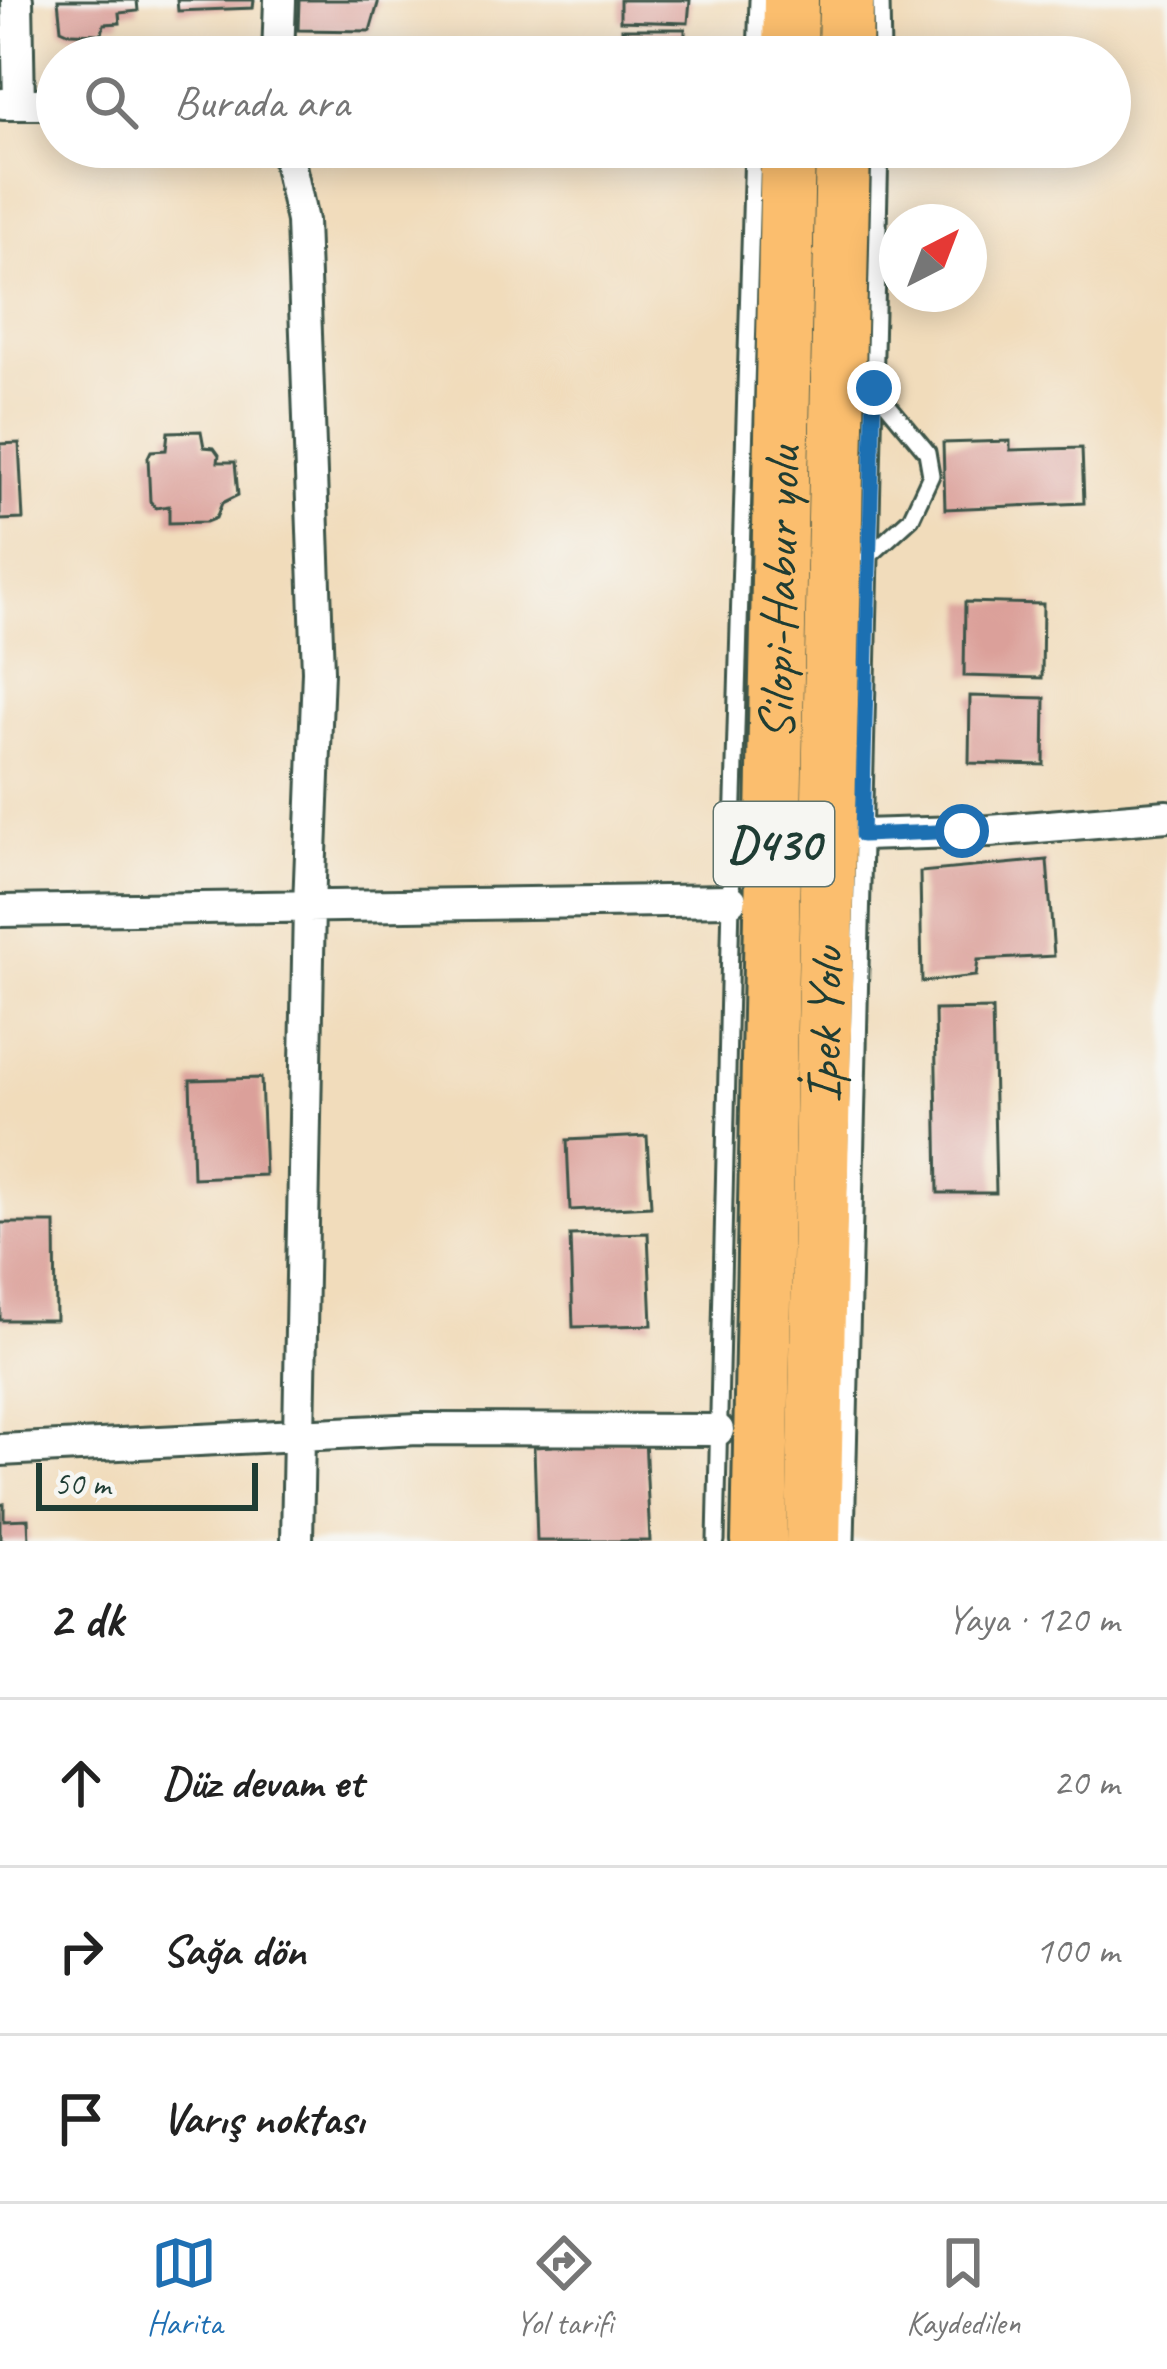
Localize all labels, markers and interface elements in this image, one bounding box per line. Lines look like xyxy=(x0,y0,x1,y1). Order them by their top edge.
search box xyxy=(36,36,1131,168)
icon: search xyxy=(78,69,144,135)
text: Burada ara xyxy=(174,74,349,131)
north arrow xyxy=(879,204,987,312)
route end xyxy=(847,361,901,415)
street label: Silopi-Habur yolu xyxy=(744,443,814,740)
road number: D430 xyxy=(714,802,834,886)
route start xyxy=(935,804,989,858)
street label: İpek Yolu xyxy=(790,944,858,1103)
scale bar xyxy=(36,1457,258,1510)
text: 50 m xyxy=(54,1463,110,1505)
text: 2 dk xyxy=(48,1587,123,1651)
text: Yaya · 120 m xyxy=(947,1595,1119,1644)
icon: ahead xyxy=(48,1750,114,1816)
text: Düz devam et xyxy=(162,1754,363,1811)
text: 20 m xyxy=(1053,1758,1119,1807)
icon: right xyxy=(48,1918,114,1984)
text: Sağa dön xyxy=(162,1922,305,1979)
text: 100 m xyxy=(1035,1926,1119,1975)
icon: arrive xyxy=(48,2086,114,2152)
text: Varış noktası xyxy=(162,2090,364,2147)
tab: Harita xyxy=(147,2230,222,2344)
tab: Yol tarifi xyxy=(516,2230,613,2344)
tab: Kaydedilen xyxy=(906,2230,1020,2344)

